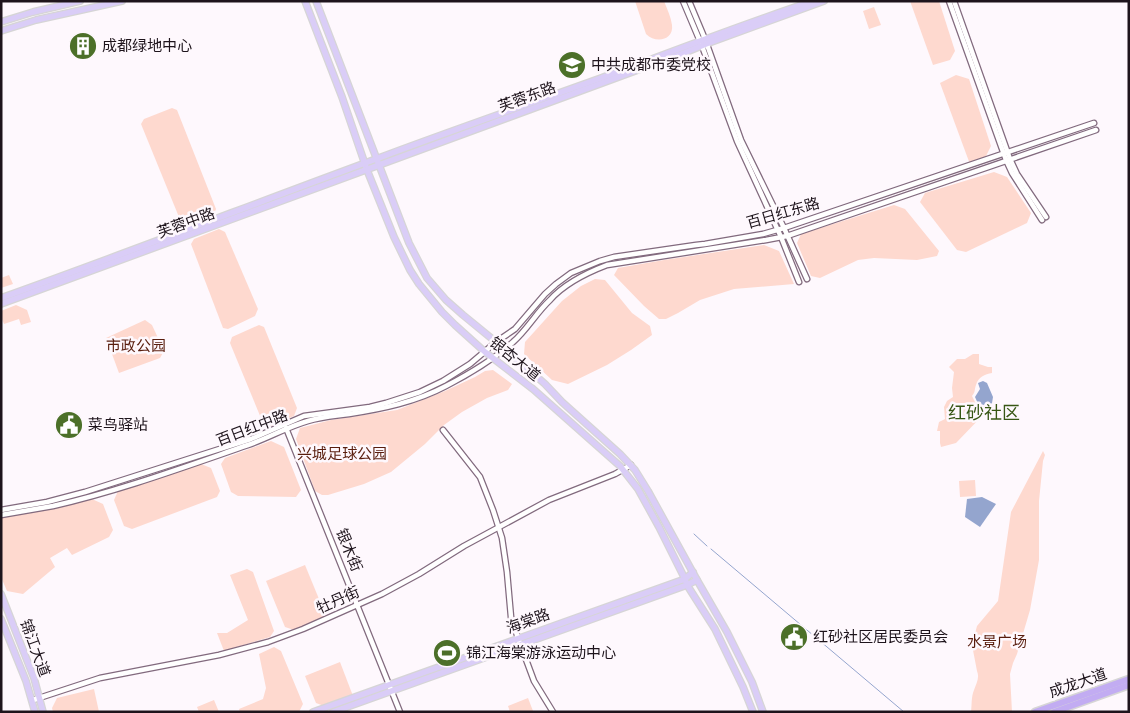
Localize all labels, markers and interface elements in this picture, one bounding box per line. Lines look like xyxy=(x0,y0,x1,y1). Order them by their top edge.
building icon: 成都绿地中心 xyxy=(68,31,98,61)
place label: 成都绿地中心 xyxy=(102,36,192,56)
school or university icon: 中共成都市委党校 xyxy=(557,50,587,80)
place label: 中共成都市委党校 xyxy=(591,55,711,75)
street label: 芙蓉东路 xyxy=(495,77,559,117)
street label: 百日红东路 xyxy=(744,193,822,233)
street label: 芙蓉中路 xyxy=(154,203,218,243)
street label: 银杏大道 xyxy=(485,332,545,386)
park label: 市政公园 xyxy=(106,336,166,356)
district label: 红砂社区 xyxy=(948,401,1020,425)
street label: 百日红中路 xyxy=(213,405,291,451)
public building icon: 菜鸟驿站 xyxy=(54,410,84,440)
place label: 菜鸟驿站 xyxy=(88,415,148,435)
park label: 兴城足球公园 xyxy=(297,444,387,464)
street label: 银木街 xyxy=(331,525,367,575)
street label: 牡丹街 xyxy=(313,582,363,618)
street label: 海棠路 xyxy=(503,604,553,638)
street label: 锦江大道 xyxy=(15,616,55,680)
public building icon: 红砂社区居民委员会 xyxy=(779,622,809,652)
place label: 红砂社区居民委员会 xyxy=(813,627,948,647)
park label: 水景广场 xyxy=(967,632,1027,652)
sports icon: 锦江海棠游泳运动中心 xyxy=(432,638,462,668)
place label: 锦江海棠游泳运动中心 xyxy=(466,643,616,663)
street label: 成龙大道 xyxy=(1046,664,1110,702)

